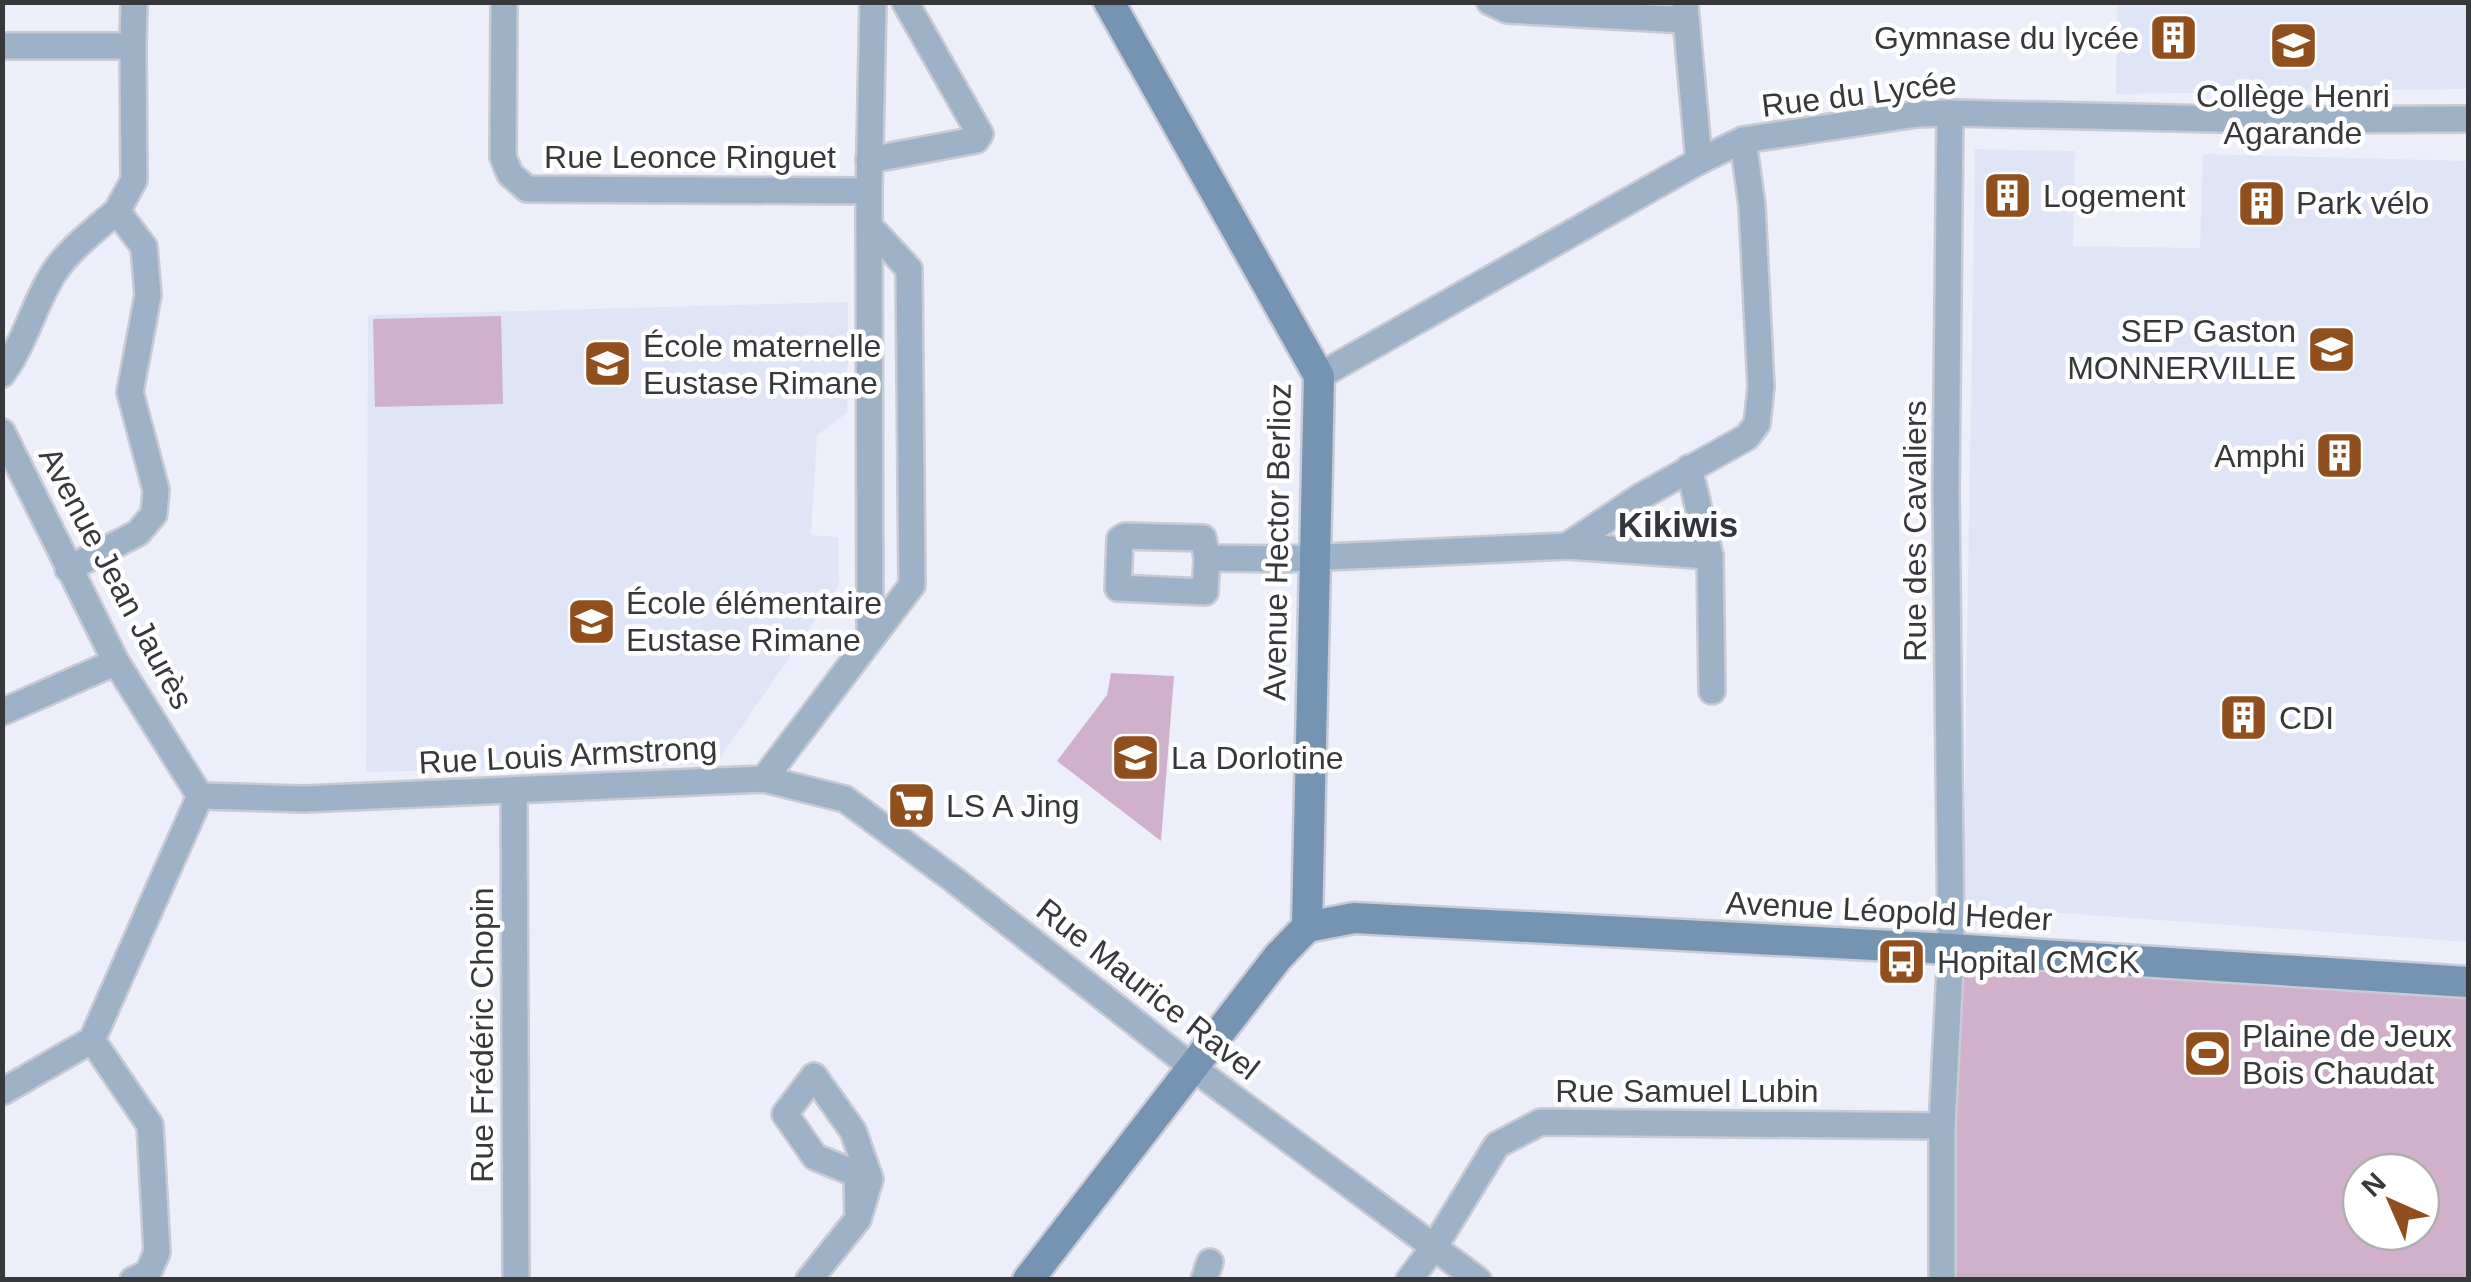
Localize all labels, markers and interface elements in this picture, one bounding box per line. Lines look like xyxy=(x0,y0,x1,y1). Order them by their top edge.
building icon: Gymnase du lycée xyxy=(2148,12,2200,64)
place label: Gymnase du lycée xyxy=(1874,20,2139,56)
school or university icon: Collège Henri Agarande xyxy=(2267,20,2319,72)
street label: Rue du Lycée xyxy=(1759,64,1959,124)
place label: Collège Henri Agarande xyxy=(2196,78,2390,151)
street label: Rue Leonce Ringuet xyxy=(544,139,836,175)
building icon: Logement xyxy=(1982,170,2034,222)
building icon: Park vélo xyxy=(2235,177,2287,229)
place label: Logement xyxy=(2043,178,2185,214)
place label: Park vélo xyxy=(2296,185,2429,221)
place label: SEP Gaston MONNERVILLE xyxy=(2067,313,2296,386)
school or university icon: SEP Gaston MONNERVILLE xyxy=(2305,323,2357,375)
place label: École maternelle Eustase Rimane xyxy=(643,328,881,401)
school or university icon: École maternelle Eustase Rimane xyxy=(582,338,634,390)
street label: Avenue Hector Berlioz xyxy=(1256,383,1298,701)
street label: Rue des Cavaliers xyxy=(1897,400,1933,662)
building icon: Amphi xyxy=(2314,430,2366,482)
place label: Amphi xyxy=(2214,438,2305,474)
street label: Avenue Jean Jaurès xyxy=(32,441,200,715)
district label: Kikiwis xyxy=(1618,505,1738,544)
place label: École élémentaire Eustase Rimane xyxy=(626,585,882,658)
school or university icon: École élémentaire Eustase Rimane xyxy=(565,595,617,647)
building icon: CDI xyxy=(2218,692,2270,744)
place label: CDI xyxy=(2279,700,2334,736)
street label: Rue Louis Armstrong xyxy=(418,729,718,781)
school or university icon: La Dorlotine xyxy=(1110,732,1162,784)
place label: La Dorlotine xyxy=(1171,740,1344,776)
supermarket icon: LS A Jing xyxy=(885,780,937,832)
place label: LS A Jing xyxy=(946,788,1079,824)
street label: Avenue Léopold Heder xyxy=(1725,884,2053,938)
street label: Rue Frédéric Chopin xyxy=(464,887,500,1183)
street label: Rue Maurice Ravel xyxy=(1030,891,1266,1087)
bus stop icon: Hopital CMCK xyxy=(1876,936,1928,988)
place label: Hopital CMCK xyxy=(1937,944,2140,980)
place label: Plaine de Jeux Bois Chaudat xyxy=(2242,1018,2452,1091)
sports icon: Plaine de Jeux Bois Chaudat xyxy=(2181,1028,2233,1080)
street label: Rue Samuel Lubin xyxy=(1555,1073,1819,1109)
north arrow xyxy=(2341,1152,2441,1252)
text: N xyxy=(2356,1167,2392,1203)

